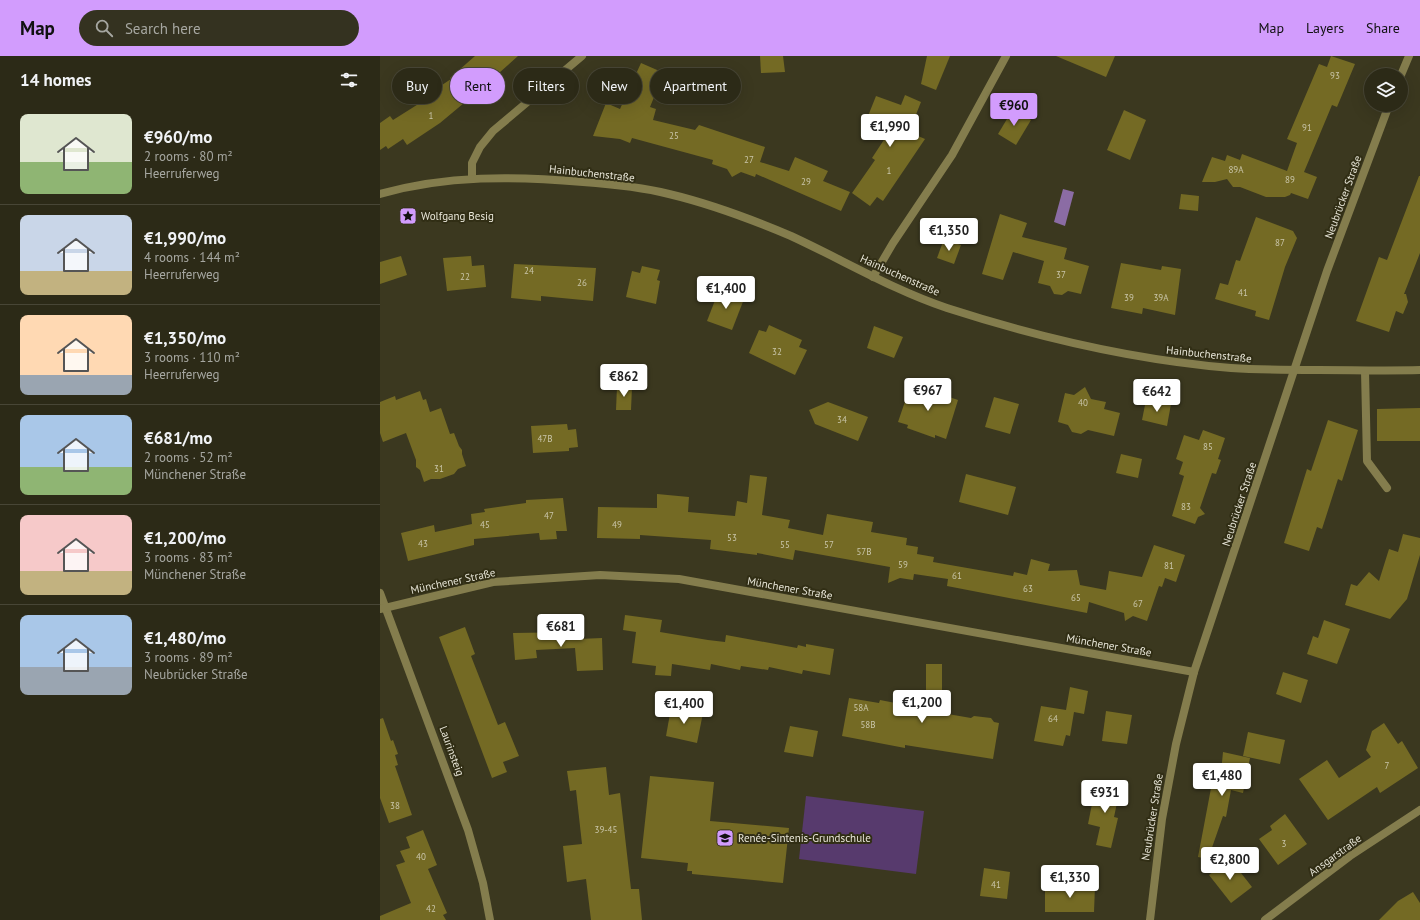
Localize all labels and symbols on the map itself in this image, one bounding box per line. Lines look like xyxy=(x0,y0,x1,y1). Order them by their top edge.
house number: 93 xyxy=(1330,70,1340,81)
pin: €960 xyxy=(990,93,1038,127)
house number: 1 xyxy=(429,110,434,121)
pin: €1,990 xyxy=(857,114,923,148)
house number: 91 xyxy=(1302,122,1312,133)
house number: 25 xyxy=(669,130,679,141)
street label: Neubrücker Straße xyxy=(1321,153,1365,241)
house number: 27 xyxy=(744,154,754,165)
street label: Hainbuchenstraße xyxy=(549,162,636,184)
house number: 89A xyxy=(1228,164,1244,175)
house number: 1 xyxy=(887,165,892,176)
house number: 89 xyxy=(1285,174,1295,185)
house number: 29 xyxy=(801,176,811,187)
place icon: Wolfgang Besig xyxy=(398,206,418,226)
place label: Wolfgang Besig xyxy=(421,209,494,223)
pin: €1,350 xyxy=(916,218,982,252)
house number: 87 xyxy=(1275,237,1285,248)
street label: Hainbuchenstraße xyxy=(858,251,942,299)
house number: 24 xyxy=(524,265,534,276)
house number: 37 xyxy=(1056,269,1066,280)
house number: 22 xyxy=(460,271,470,282)
pin: €1,400 xyxy=(693,276,759,310)
house number: 26 xyxy=(577,277,587,288)
house number: 41 xyxy=(1238,287,1248,298)
house number: 39 xyxy=(1124,292,1134,303)
house number: 39A xyxy=(1153,292,1169,303)
street label: Hainbuchenstraße xyxy=(1166,343,1253,365)
house number: 32 xyxy=(772,346,782,357)
pin: €862 xyxy=(600,364,648,398)
pin: €967 xyxy=(904,378,952,412)
pin: €642 xyxy=(1133,379,1181,413)
house number: 40 xyxy=(1078,397,1088,408)
house number: 34 xyxy=(837,414,847,425)
house number: 47B xyxy=(537,433,553,444)
house number: 85 xyxy=(1203,441,1213,452)
street label: Neubrücker Straße xyxy=(1219,460,1259,548)
house number: 31 xyxy=(434,463,444,474)
house number: 83 xyxy=(1181,501,1191,512)
house number: 47 xyxy=(544,510,554,521)
house number: 45 xyxy=(480,519,490,530)
house number: 49 xyxy=(612,519,622,530)
house number: 53 xyxy=(727,532,737,543)
house number: 43 xyxy=(418,538,428,549)
house number: 55 xyxy=(780,539,790,550)
house number: 57 xyxy=(824,539,834,550)
house number: 57B xyxy=(856,546,872,557)
house number: 59 xyxy=(898,559,908,570)
house number: 81 xyxy=(1164,560,1174,571)
street label: Münchener Straße xyxy=(409,565,497,597)
house number: 61 xyxy=(952,570,962,581)
street label: Münchener Straße xyxy=(746,574,834,602)
house number: 63 xyxy=(1023,583,1033,594)
house number: 65 xyxy=(1071,592,1081,603)
house number: 67 xyxy=(1133,598,1143,609)
pin: €681 xyxy=(537,614,585,648)
street label: Münchener Straße xyxy=(1065,631,1153,659)
pin: €1,200 xyxy=(889,690,955,724)
pin: €1,400 xyxy=(651,691,717,725)
house number: 58A xyxy=(853,702,869,713)
house number: 64 xyxy=(1048,713,1058,724)
house number: 58B xyxy=(860,719,876,730)
street label: Laurinsteig xyxy=(436,724,468,778)
house number: 7 xyxy=(1385,760,1390,771)
pin: €1,480 xyxy=(1189,763,1255,797)
street label: Neubrücker Straße xyxy=(1138,772,1166,861)
pin: €931 xyxy=(1081,780,1129,814)
house number: 38 xyxy=(390,800,400,811)
house number: 39-45 xyxy=(595,824,618,835)
school or university icon: Renée-Sintenis-Grundschule xyxy=(715,828,735,848)
place label: Renée-Sintenis-Grundschule xyxy=(738,831,871,845)
street label: Ansgarstraße xyxy=(1306,831,1364,879)
house number: 3 xyxy=(1282,838,1287,849)
pin: €2,800 xyxy=(1197,847,1263,881)
house number: 40 xyxy=(416,851,426,862)
pin: €1,330 xyxy=(1037,865,1103,899)
house number: 41 xyxy=(991,879,1001,890)
house number: 42 xyxy=(426,903,436,914)

